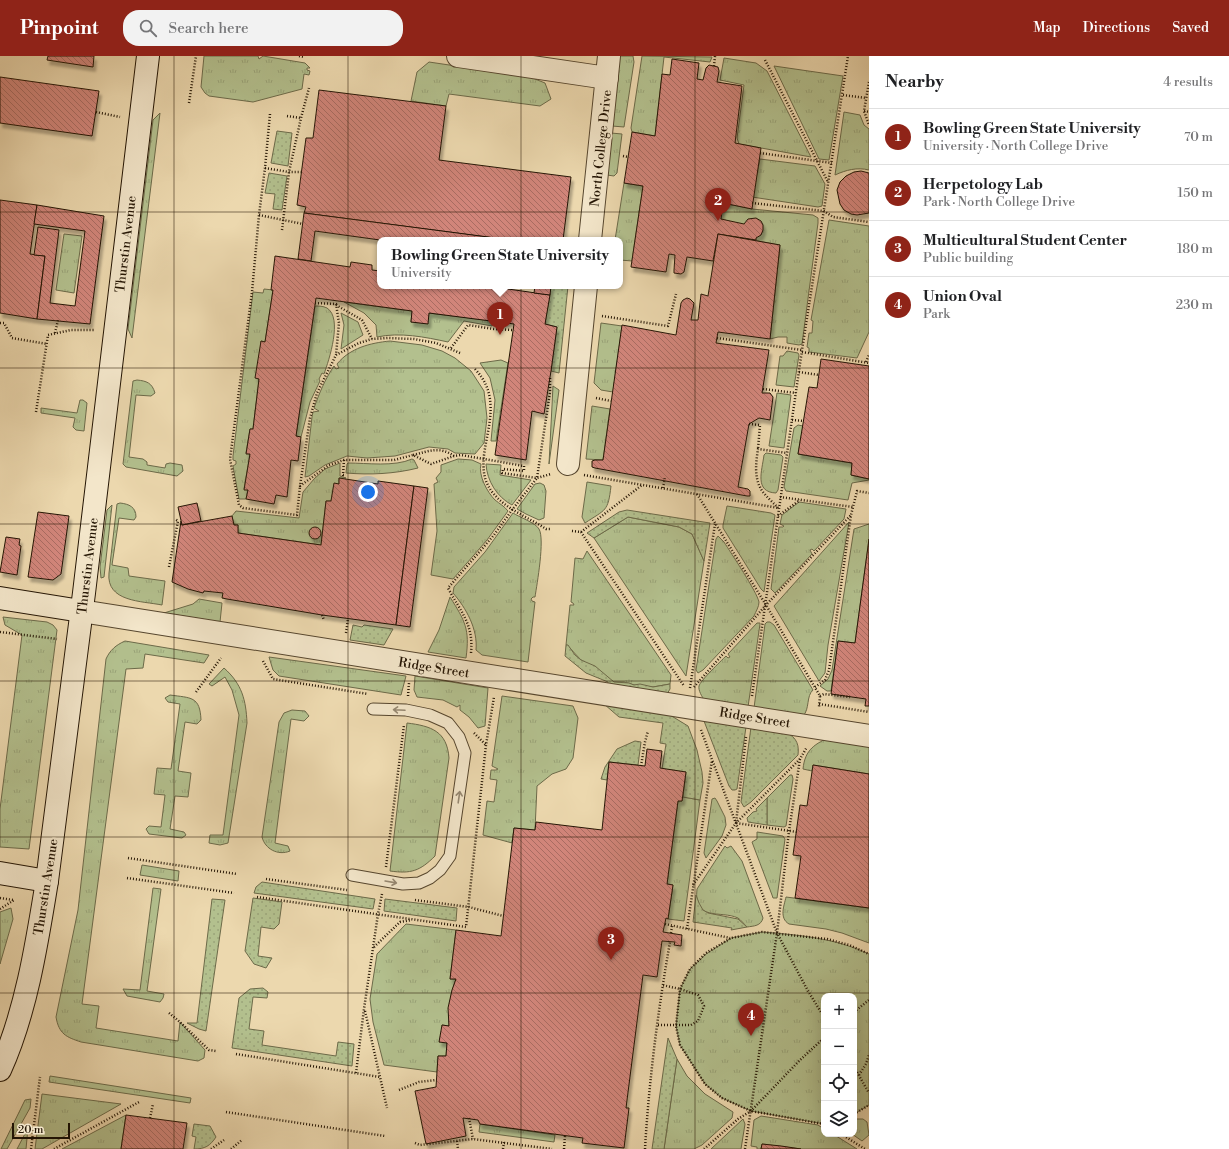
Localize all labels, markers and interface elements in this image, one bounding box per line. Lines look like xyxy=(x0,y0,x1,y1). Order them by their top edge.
search box xyxy=(123,10,403,46)
text: Pinpoint xyxy=(20,16,99,40)
icon: search xyxy=(137,17,159,39)
text: Search here xyxy=(169,19,249,38)
text: Map xyxy=(1033,19,1061,37)
text: Directions xyxy=(1083,19,1150,37)
text: Saved xyxy=(1172,19,1209,37)
text: Nearby xyxy=(885,71,944,93)
text: 4 results xyxy=(1163,74,1213,90)
street label: North College Drive xyxy=(587,88,615,207)
text: Bowling Green State University xyxy=(923,119,1141,138)
text: 1 xyxy=(895,129,901,145)
text: 70 m xyxy=(1184,129,1213,145)
text: University · North College Drive xyxy=(923,138,1108,154)
text: Herpetology Lab xyxy=(923,175,1043,194)
text: 2 xyxy=(894,185,902,201)
text: 150 m xyxy=(1178,185,1213,201)
pin: 2 xyxy=(705,188,731,221)
street label: Thurstin Avenue xyxy=(112,194,140,294)
text: Park · North College Drive xyxy=(923,194,1075,210)
text: Multicultural Student Center xyxy=(923,231,1127,250)
popup xyxy=(377,237,623,289)
text: 3 xyxy=(894,241,902,257)
text: 180 m xyxy=(1177,241,1213,257)
text: Bowling Green State University xyxy=(391,246,609,265)
text: Public building xyxy=(923,250,1013,266)
text: University xyxy=(391,265,452,281)
text: Union Oval xyxy=(923,287,1002,306)
text: 4 xyxy=(894,297,902,313)
text: 230 m xyxy=(1176,297,1213,313)
pin: 1 xyxy=(487,302,513,335)
text: Park xyxy=(923,306,950,322)
your location xyxy=(358,482,378,502)
street label: Thurstin Avenue xyxy=(74,516,102,616)
street label: Ridge Street xyxy=(397,654,471,682)
street label: Ridge Street xyxy=(718,704,792,732)
one-way arrow xyxy=(393,707,406,714)
one-way arrow xyxy=(455,791,463,804)
street label: Thurstin Avenue xyxy=(30,837,62,937)
one-way arrow xyxy=(384,878,397,886)
pin: 3 xyxy=(598,927,624,960)
map controls xyxy=(821,993,857,1137)
button: + xyxy=(821,993,857,1029)
pin: 4 xyxy=(738,1003,764,1036)
button: − xyxy=(821,1029,857,1065)
button: locate xyxy=(821,1065,857,1101)
button: layers xyxy=(821,1101,857,1137)
scale bar xyxy=(12,1121,70,1140)
text: 20 m xyxy=(18,1123,43,1137)

